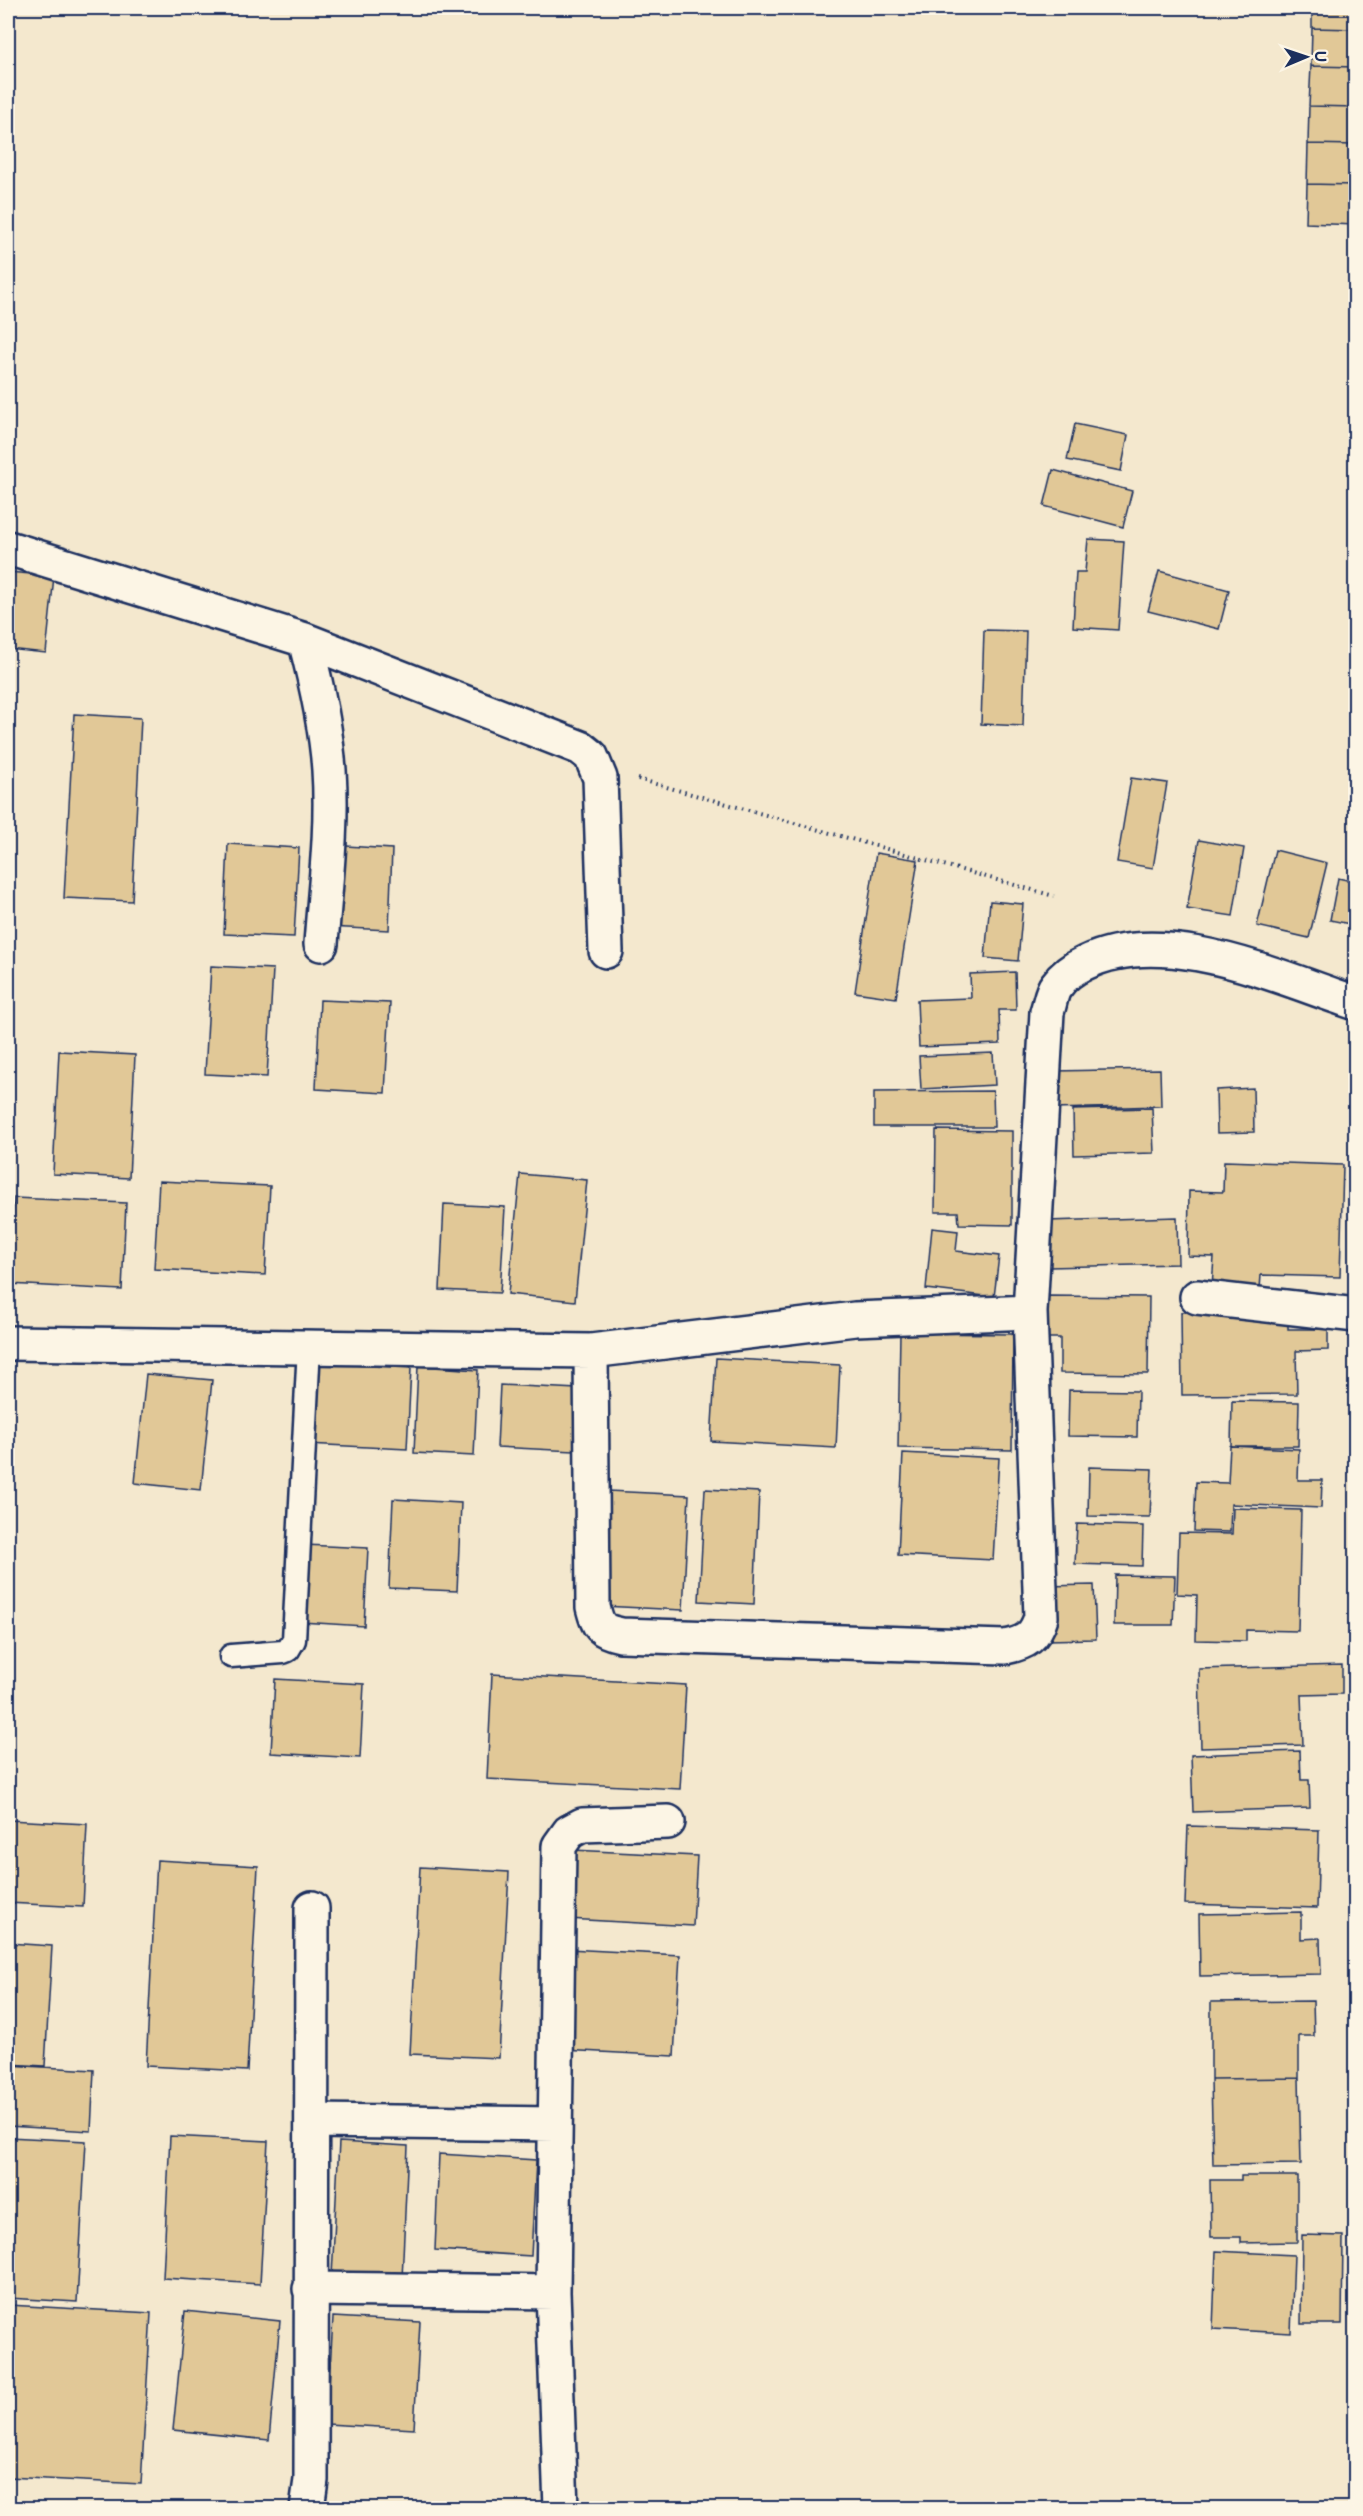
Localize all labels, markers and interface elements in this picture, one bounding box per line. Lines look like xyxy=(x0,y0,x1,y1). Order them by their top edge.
north arrow xyxy=(1276,27,1336,87)
text: U xyxy=(1310,50,1329,63)

